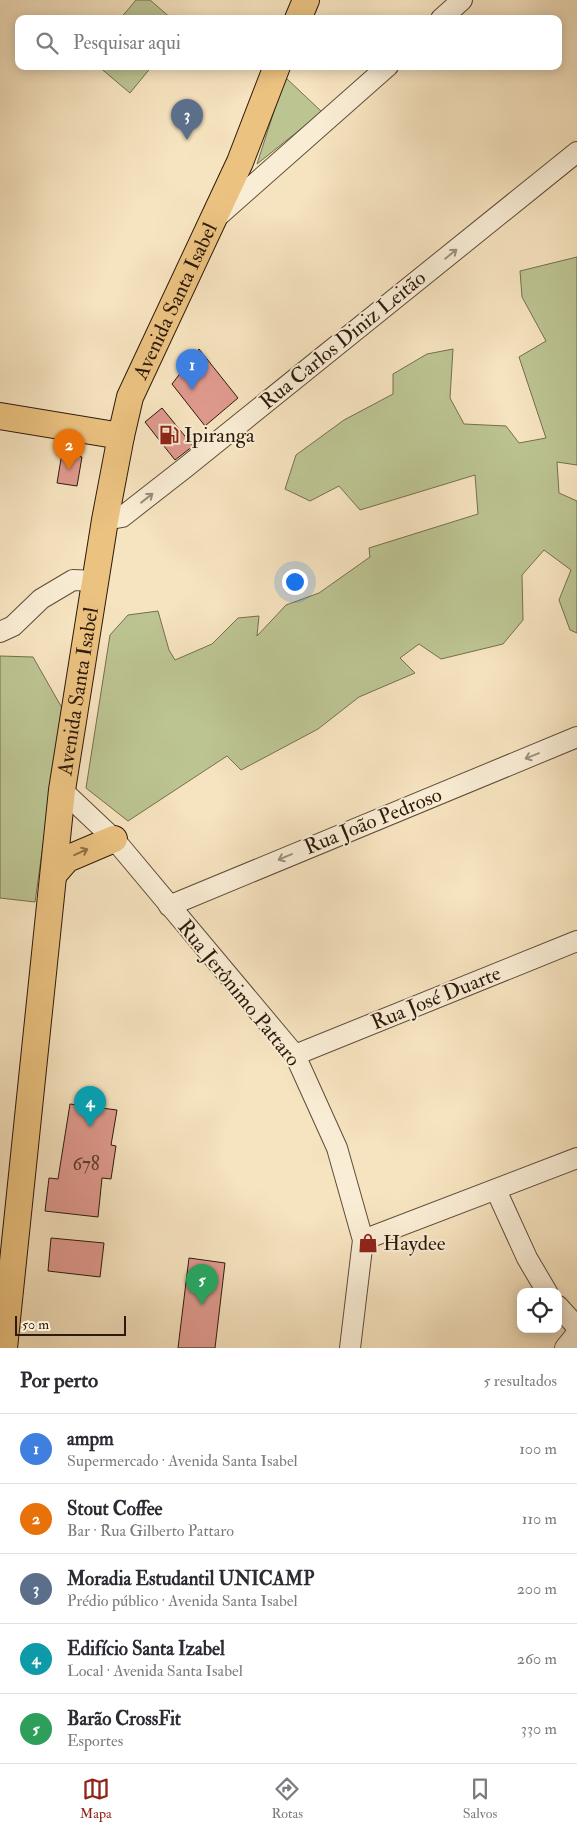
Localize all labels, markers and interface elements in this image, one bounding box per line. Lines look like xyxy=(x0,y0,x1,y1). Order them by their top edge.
search box xyxy=(15,15,562,70)
icon: search xyxy=(33,29,61,57)
text: Pesquisar aqui xyxy=(73,31,181,55)
pin: 3 xyxy=(171,99,203,140)
street label: Avenida Santa Isabel xyxy=(126,218,223,385)
one-way arrow xyxy=(444,248,457,259)
street label: Rua Carlos Diniz Leitão xyxy=(254,265,432,415)
pin: 1 xyxy=(176,349,208,390)
place label: Ipiranga xyxy=(184,422,255,449)
fuel station icon: Ipiranga xyxy=(158,424,180,446)
pin: 2 xyxy=(53,429,85,470)
one-way arrow xyxy=(140,492,153,503)
your location xyxy=(282,569,308,595)
street label: Avenida Santa Isabel xyxy=(51,605,105,778)
one-way arrow xyxy=(525,751,540,761)
street label: Rua João Pedroso xyxy=(300,781,446,861)
one-way arrow xyxy=(74,847,89,857)
one-way arrow xyxy=(278,853,293,863)
street label: Rua Jerônimo Pattaro xyxy=(171,914,307,1072)
street label: Rua José Duarte xyxy=(367,960,505,1036)
pin: 4 xyxy=(74,1086,106,1127)
house number: 678 xyxy=(72,1152,100,1176)
place label: Haydee xyxy=(383,1230,446,1257)
shop icon: Haydee xyxy=(357,1232,379,1254)
pin: 5 xyxy=(186,1264,218,1305)
map controls xyxy=(517,1288,562,1333)
button: locate xyxy=(517,1288,562,1333)
scale bar xyxy=(15,1313,126,1336)
text: 50 m xyxy=(22,1316,49,1333)
text: Por perto xyxy=(20,1367,98,1394)
text: 5 resultados xyxy=(483,1371,557,1391)
text: ampm xyxy=(67,1427,114,1451)
text: 1 xyxy=(33,1439,39,1459)
text: 100 m xyxy=(519,1439,557,1459)
text: Supermercado · Avenida Santa Isabel xyxy=(67,1451,298,1471)
text: Stout Coffee xyxy=(67,1497,163,1521)
text: 2 xyxy=(32,1509,40,1529)
text: 110 m xyxy=(522,1509,557,1529)
text: Bar · Rua Gilberto Pattaro xyxy=(67,1521,234,1541)
text: Moradia Estudantil UNICAMP xyxy=(67,1567,314,1591)
text: 3 xyxy=(33,1579,39,1599)
text: 200 m xyxy=(517,1579,557,1599)
text: Prédio público · Avenida Santa Isabel xyxy=(67,1591,298,1611)
text: Edifício Santa Izabel xyxy=(67,1637,225,1661)
text: 4 xyxy=(32,1649,40,1669)
text: 260 m xyxy=(517,1649,557,1669)
text: Local · Avenida Santa Isabel xyxy=(67,1661,243,1681)
text: Barão CrossFit xyxy=(67,1707,181,1731)
text: 5 xyxy=(32,1719,40,1739)
text: 330 m xyxy=(521,1719,557,1739)
text: Esportes xyxy=(67,1731,123,1751)
tab: Mapa xyxy=(80,1775,112,1822)
tab: Rotas xyxy=(271,1775,303,1822)
tab: Salvos xyxy=(463,1775,497,1822)

